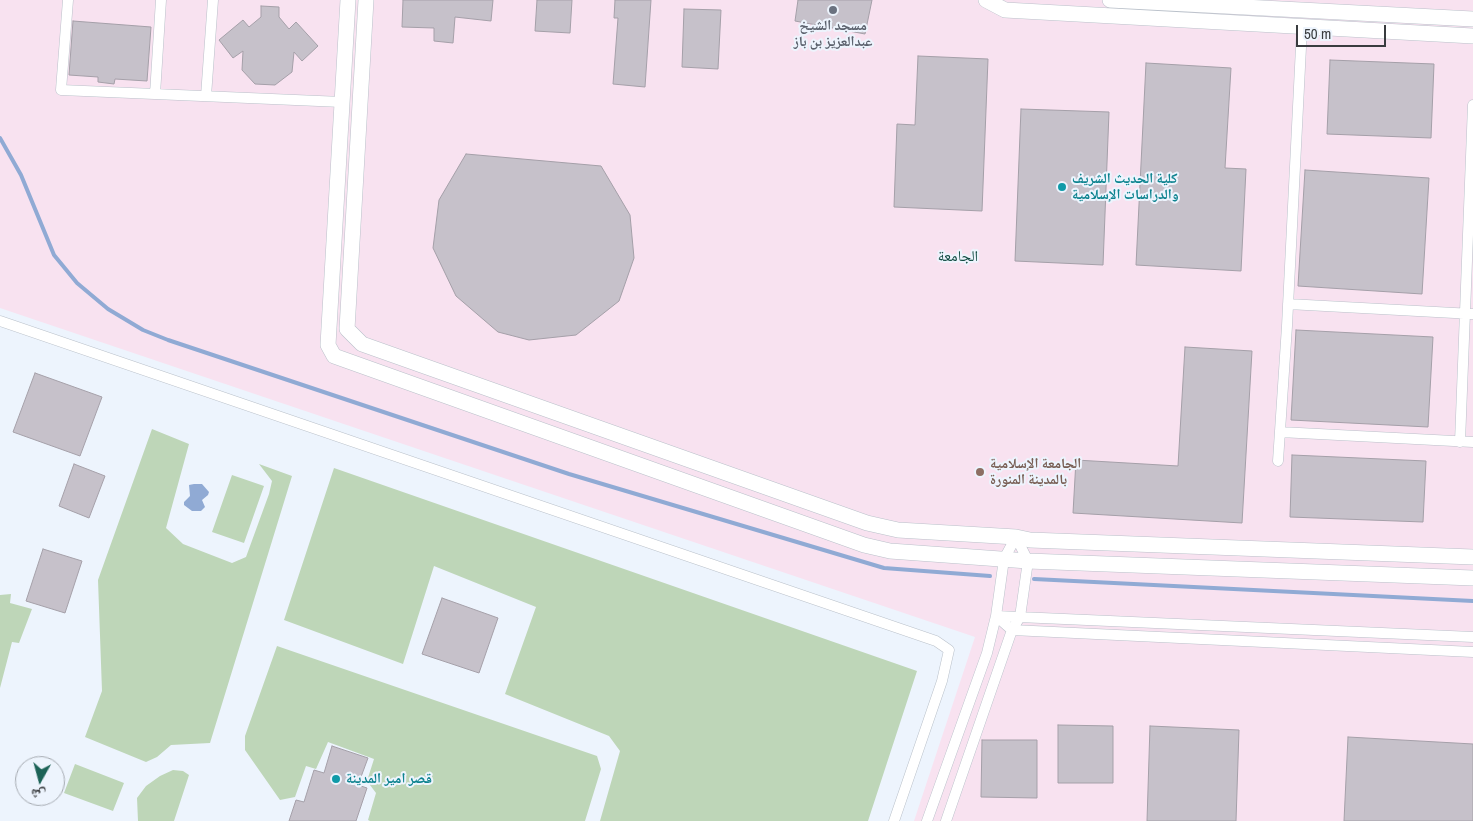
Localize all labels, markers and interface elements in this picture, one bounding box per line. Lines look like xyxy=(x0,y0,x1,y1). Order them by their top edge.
marker: مسجد الشيخ عبدالعزيز بن باز xyxy=(827,4,839,16)
scale bar xyxy=(1298,15,1388,47)
place label: مسجد الشيخ عبدالعزيز بن باز xyxy=(793,18,873,50)
text: 50 m xyxy=(1304,23,1331,44)
place label: كلية الحديث الشريف والدراسات الإسلامية xyxy=(1072,171,1179,203)
marker: كلية الحديث الشريف والدراسات الإسلامية xyxy=(1056,181,1068,193)
district label: الجامعة xyxy=(938,248,978,266)
place label: الجامعة الإسلامية بالمدينة المنورة xyxy=(990,456,1081,488)
marker: الجامعة الإسلامية بالمدينة المنورة xyxy=(974,466,986,478)
north arrow xyxy=(15,756,65,806)
place label: قصر امير المدينة xyxy=(346,771,432,787)
marker: قصر امير المدينة xyxy=(330,773,342,785)
text: ش xyxy=(30,785,47,805)

